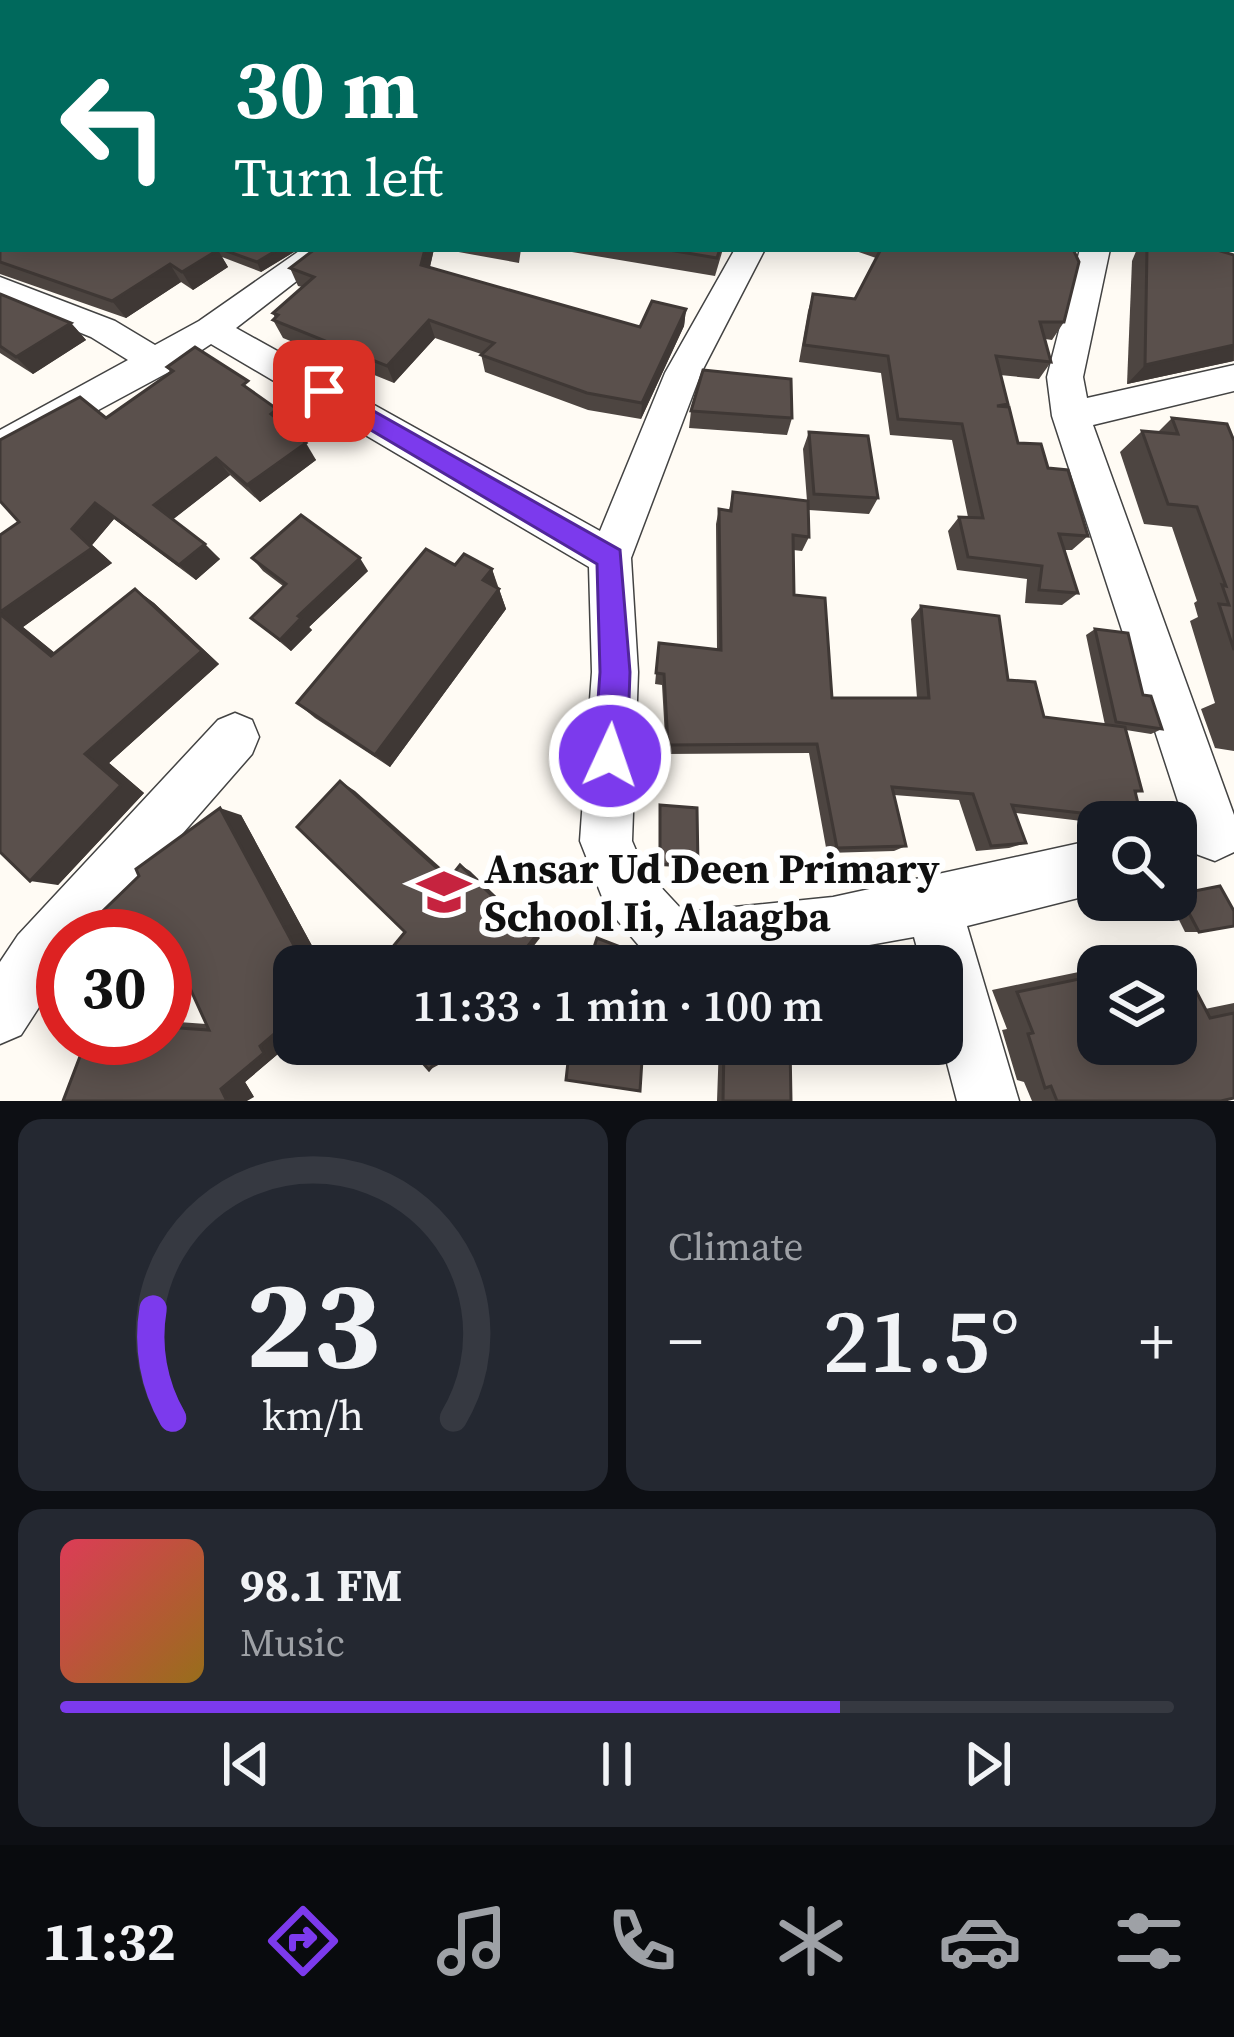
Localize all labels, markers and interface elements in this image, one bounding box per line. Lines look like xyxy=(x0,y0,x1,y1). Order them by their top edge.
text: 30 m xyxy=(234,31,419,146)
icon: left xyxy=(36,48,192,204)
text: Turn left xyxy=(234,140,443,214)
pin xyxy=(273,340,375,442)
icon: arrive xyxy=(291,358,357,424)
position arrow xyxy=(547,693,673,819)
map controls xyxy=(1077,801,1197,1065)
button: search xyxy=(1077,801,1197,921)
place label: Ansar Ud Deen Primary School Ii, Alaagba xyxy=(484,839,940,945)
school or university icon: Ansar Ud Deen Primary School Ii, Alaagba xyxy=(415,863,473,921)
speed limit sign: 30 xyxy=(36,909,192,1065)
button: layers xyxy=(1077,945,1197,1065)
text: 11:33 · 1 min · 100 m xyxy=(413,974,823,1036)
text: Climate xyxy=(668,1220,803,1273)
text: 23 xyxy=(245,1238,381,1409)
text: 21.5° xyxy=(823,1279,1019,1402)
text: − xyxy=(668,1296,703,1386)
text: + xyxy=(1139,1296,1174,1386)
text: km/h xyxy=(262,1386,364,1444)
text: 98.1 FM xyxy=(240,1554,402,1616)
text: Music xyxy=(240,1616,345,1669)
icon: previous xyxy=(213,1731,279,1797)
icon: pause xyxy=(584,1731,650,1797)
icon: next xyxy=(955,1731,1021,1797)
icon: directions xyxy=(261,1899,345,1983)
icon: music xyxy=(430,1899,514,1983)
icon: phone xyxy=(600,1899,684,1983)
icon: climate xyxy=(769,1899,853,1983)
icon: car xyxy=(938,1899,1022,1983)
icon: filters xyxy=(1107,1899,1191,1983)
text: 11:32 xyxy=(43,1904,176,1978)

